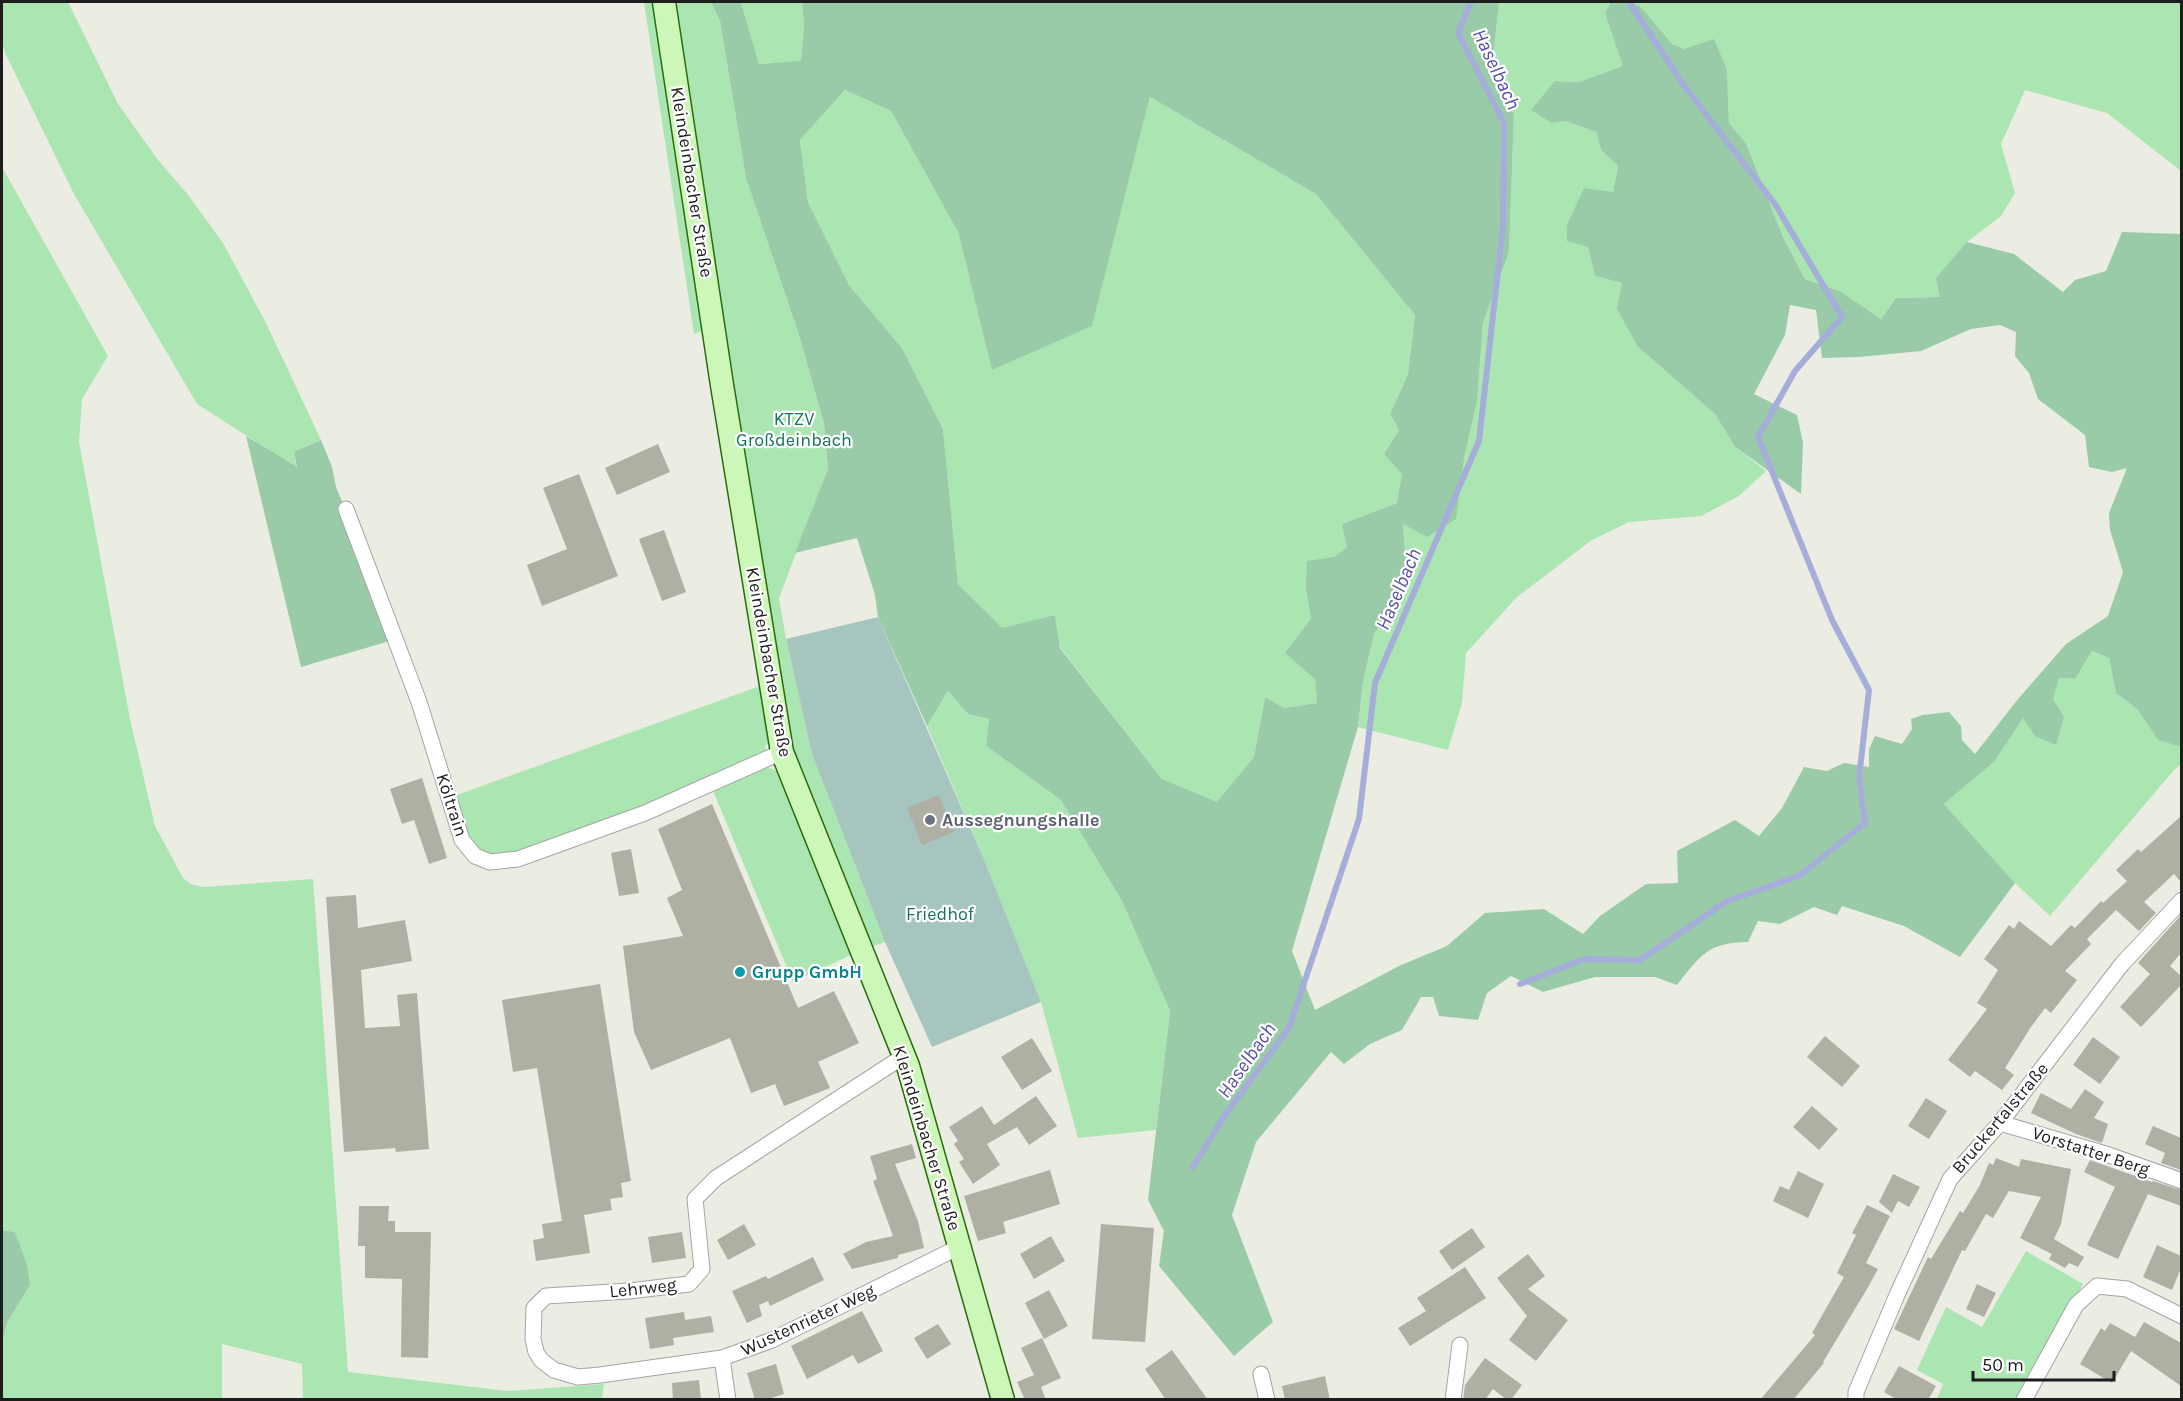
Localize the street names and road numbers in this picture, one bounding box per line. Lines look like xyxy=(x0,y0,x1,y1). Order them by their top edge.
street label: Kleindeinbacher Straße xyxy=(666,85,718,279)
street label: Kleindeinbacher Straße xyxy=(741,565,797,759)
street label: Költrain xyxy=(431,771,473,839)
street label: Kleindeinbacher Straße xyxy=(888,1043,966,1233)
street label: Bruckertalstraße xyxy=(1947,1058,2053,1178)
street label: Vorstatter Berg xyxy=(2029,1122,2153,1180)
street label: Lehrweg xyxy=(608,1274,678,1302)
street label: Wustenrieter Weg xyxy=(737,1279,879,1361)

